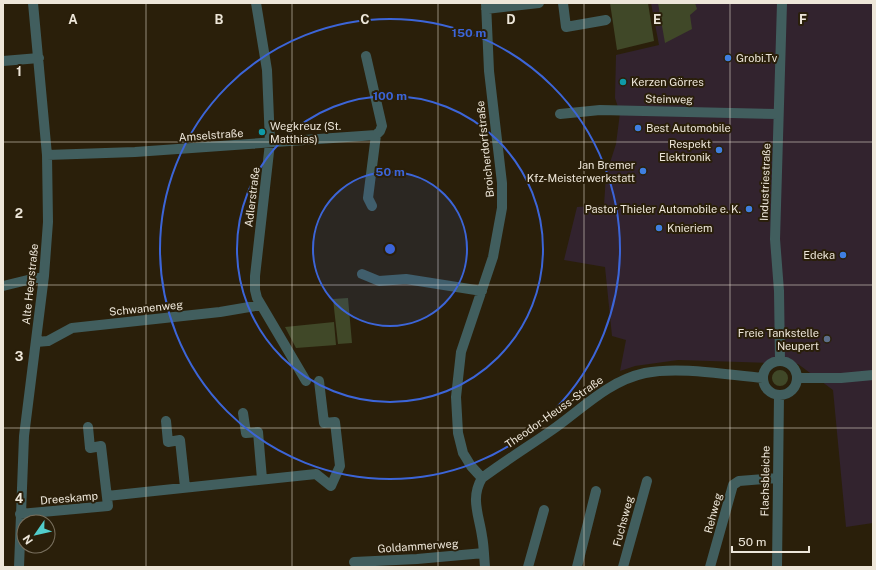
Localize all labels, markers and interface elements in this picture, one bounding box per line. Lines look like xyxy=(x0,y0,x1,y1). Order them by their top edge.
text: A xyxy=(68,12,78,27)
text: B xyxy=(215,12,224,27)
text: C xyxy=(360,12,370,27)
text: D xyxy=(506,12,516,27)
text: E xyxy=(653,12,661,27)
text: F xyxy=(799,12,807,27)
text: 150 m xyxy=(452,26,486,40)
place label: Grobi.Tv xyxy=(736,52,778,64)
marker: Grobi.Tv xyxy=(723,53,733,63)
text: 1 xyxy=(16,64,22,79)
place label: Kerzen Görres xyxy=(631,76,704,88)
marker: Kerzen Görres xyxy=(618,77,628,87)
text: 100 m xyxy=(373,89,407,103)
street label: Steinweg xyxy=(645,93,693,105)
street label: Broicherdorfstraße xyxy=(474,100,496,198)
place label: Wegkreuz (St. Matthias) xyxy=(270,120,341,145)
place label: Best Automobile xyxy=(646,122,731,134)
marker: Best Automobile xyxy=(633,123,643,133)
street label: Amselstraße xyxy=(178,127,244,143)
marker: Wegkreuz (St. Matthias) xyxy=(257,127,267,137)
place label: Respekt Elektronik xyxy=(659,138,711,163)
street label: Industriestraße xyxy=(758,143,772,221)
marker: Respekt Elektronik xyxy=(714,145,724,155)
place label: Jan Bremer Kfz-Meisterwerkstatt xyxy=(527,159,635,184)
text: 50 m xyxy=(375,165,405,179)
street label: Adlerstraße xyxy=(242,166,262,228)
marker: Jan Bremer Kfz-Meisterwerkstatt xyxy=(638,166,648,176)
place label: Pastor Thieler Automobile e. K. xyxy=(585,203,741,215)
marker: Pastor Thieler Automobile e. K. xyxy=(744,204,754,214)
text: 2 xyxy=(15,206,23,221)
place label: Knieriem xyxy=(667,222,713,234)
marker: Knieriem xyxy=(654,223,664,233)
centre of rings xyxy=(383,242,397,256)
street label: Alte Heerstraße xyxy=(20,243,40,325)
place label: Edeka xyxy=(803,249,835,261)
marker: Edeka xyxy=(838,250,848,260)
street label: Schwanenweg xyxy=(108,298,184,318)
place label: Freie Tankstelle Neupert xyxy=(738,327,819,352)
marker: Freie Tankstelle Neupert xyxy=(822,334,832,344)
text: 3 xyxy=(15,349,24,364)
street label: Theodor-Heuss-Straße xyxy=(503,374,605,450)
street label: Flachsbleiche xyxy=(758,446,772,516)
street label: Dreeskamp xyxy=(40,489,99,507)
text: 4 xyxy=(15,491,24,506)
street label: Rehweg xyxy=(702,491,724,534)
street label: Fuchsweg xyxy=(610,494,636,548)
north arrow xyxy=(16,514,56,554)
scale bar xyxy=(732,528,809,554)
text: N xyxy=(20,533,35,547)
text: 50 m xyxy=(738,535,766,549)
street label: Goldammerweg xyxy=(377,537,459,555)

